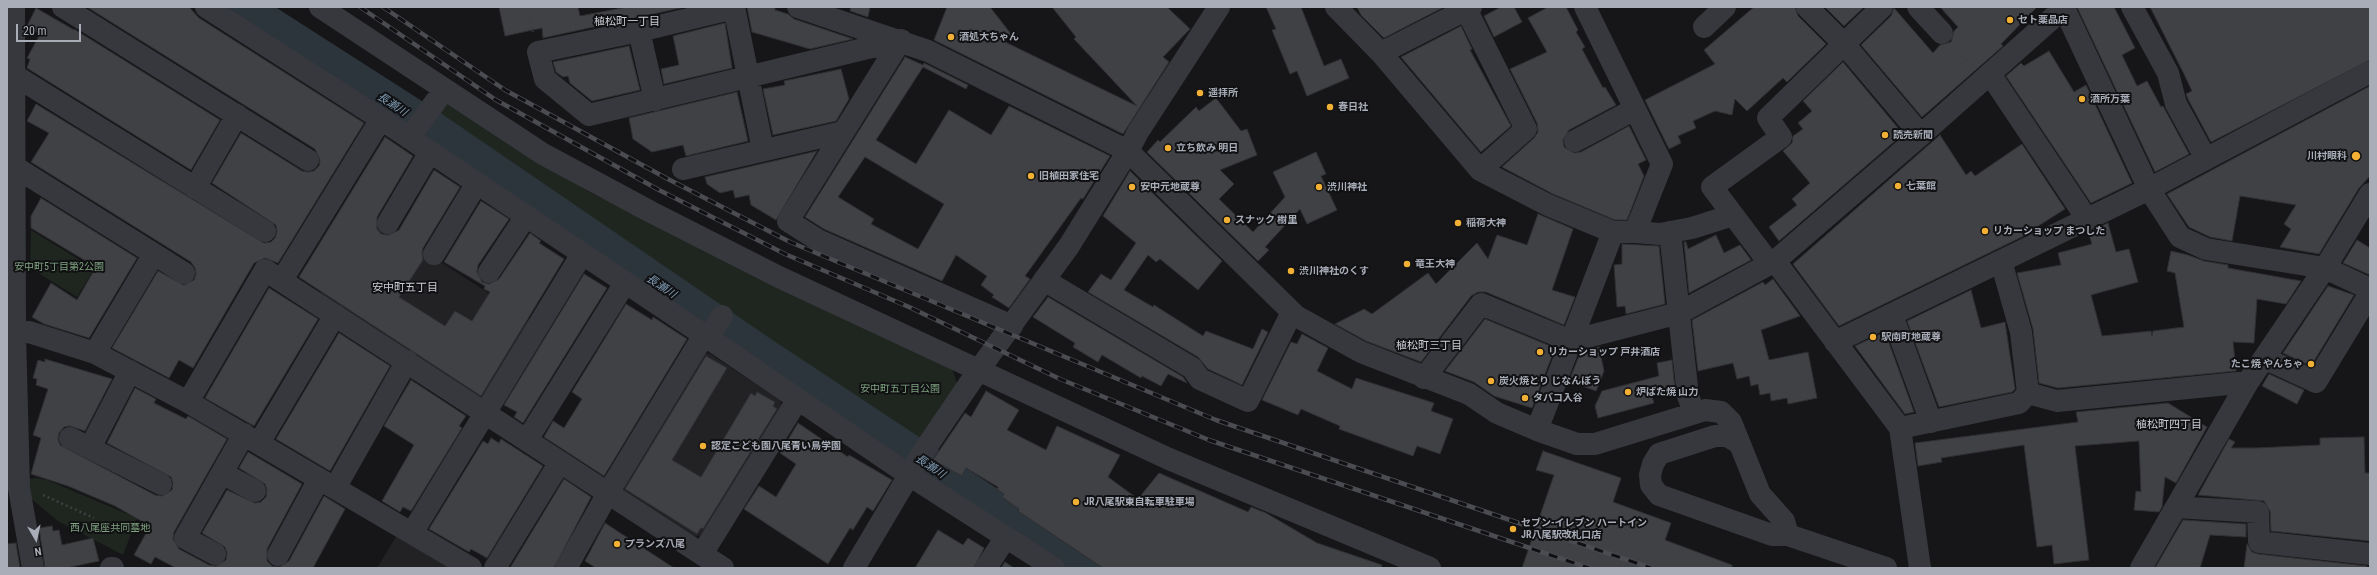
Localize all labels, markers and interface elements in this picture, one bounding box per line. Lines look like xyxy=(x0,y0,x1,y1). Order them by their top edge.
place label: セト薬品店 xyxy=(2018,14,2068,26)
district label: 植松町一丁目 xyxy=(594,15,660,29)
marker: セト薬品店 xyxy=(2005,15,2015,25)
scale bar xyxy=(18,16,83,42)
text: 20 m xyxy=(23,24,47,38)
place label: 酒処大ちゃん xyxy=(959,31,1019,43)
marker: 酒処大ちゃん xyxy=(946,32,956,42)
place label: 遥拝所 xyxy=(1208,87,1238,99)
marker: 遥拝所 xyxy=(1195,88,1205,98)
water label: 長瀬川 xyxy=(375,90,409,120)
place label: 酒所万葉 xyxy=(2090,93,2130,105)
marker: 酒所万葉 xyxy=(2077,94,2087,104)
place label: 春日社 xyxy=(1338,101,1368,113)
marker: 春日社 xyxy=(1325,102,1335,112)
place label: 読売新聞 xyxy=(1893,129,1933,141)
marker: 読売新聞 xyxy=(1880,130,1890,140)
place label: 立ち飲み 明日 xyxy=(1176,142,1238,154)
marker: 立ち飲み 明日 xyxy=(1163,143,1173,153)
place label: 川村眼科 xyxy=(2307,150,2347,162)
marker: 川村眼科 xyxy=(2350,150,2362,162)
place label: 旧植田家住宅 xyxy=(1039,170,1099,182)
marker: 旧植田家住宅 xyxy=(1026,171,1036,181)
place label: 七葉館 xyxy=(1906,180,1936,192)
place label: 安中元地蔵尊 xyxy=(1140,181,1200,193)
place label: 渋川神社 xyxy=(1327,181,1367,193)
marker: 七葉館 xyxy=(1893,181,1903,191)
marker: 安中元地蔵尊 xyxy=(1127,182,1137,192)
marker: 渋川神社 xyxy=(1314,182,1324,192)
place label: スナック 樹里 xyxy=(1235,214,1297,226)
marker: スナック 樹里 xyxy=(1222,215,1232,225)
place label: 稲荷大神 xyxy=(1466,217,1506,229)
marker: 稲荷大神 xyxy=(1453,218,1463,228)
place label: リカーショップ まつした xyxy=(1993,225,2105,237)
marker: リカーショップ まつした xyxy=(1980,226,1990,236)
place label: 竜王大神 xyxy=(1415,258,1455,270)
marker: 竜王大神 xyxy=(1402,259,1412,269)
park label: 安中町5丁目第2公園 xyxy=(14,261,104,273)
place label: 渋川神社のくす xyxy=(1299,265,1369,277)
marker: 渋川神社のくす xyxy=(1286,266,1296,276)
water label: 長瀬川 xyxy=(644,272,678,302)
district label: 安中町五丁目 xyxy=(372,281,438,295)
place label: 駅南町地蔵尊 xyxy=(1881,331,1941,343)
marker: 駅南町地蔵尊 xyxy=(1868,332,1878,342)
district label: 植松町三丁目 xyxy=(1396,339,1462,353)
place label: リカーショップ 戸井酒店 xyxy=(1548,346,1660,358)
marker: リカーショップ 戸井酒店 xyxy=(1535,347,1545,357)
place label: たこ焼 やんちゃ xyxy=(2231,358,2303,370)
marker: たこ焼 やんちゃ xyxy=(2306,359,2316,369)
place label: 炭火焼とり じなんぼう xyxy=(1499,375,1601,387)
marker: 炭火焼とり じなんぼう xyxy=(1486,376,1496,386)
park label: 安中町五丁目公園 xyxy=(860,383,940,395)
place label: 炉ばた焼 山力 xyxy=(1636,386,1698,398)
marker: 炉ばた焼 山力 xyxy=(1623,387,1633,397)
place label: タバコ入谷 xyxy=(1533,392,1583,404)
marker: タバコ入谷 xyxy=(1520,393,1530,403)
district label: 植松町四丁目 xyxy=(2136,418,2202,432)
place label: 認定こども園八尾青い鳥学園 xyxy=(711,440,841,452)
marker: 認定こども園八尾青い鳥学園 xyxy=(698,441,708,451)
water label: 長瀬川 xyxy=(913,452,947,482)
place label: JR八尾駅東自転車駐車場 xyxy=(1084,496,1194,508)
marker: JR八尾駅東自転車駐車場 xyxy=(1071,497,1081,507)
place label: セブン-イレブン ハートイン JR八尾駅改札口店 xyxy=(1521,517,1647,540)
north arrow xyxy=(16,519,56,559)
park label: 西八尾座共同墓地 xyxy=(70,522,150,534)
marker: セブン-イレブン ハートイン JR八尾駅改札口店 xyxy=(1508,524,1518,534)
place label: プランズ八尾 xyxy=(625,538,685,550)
marker: プランズ八尾 xyxy=(612,539,622,549)
text: N xyxy=(34,544,42,558)

